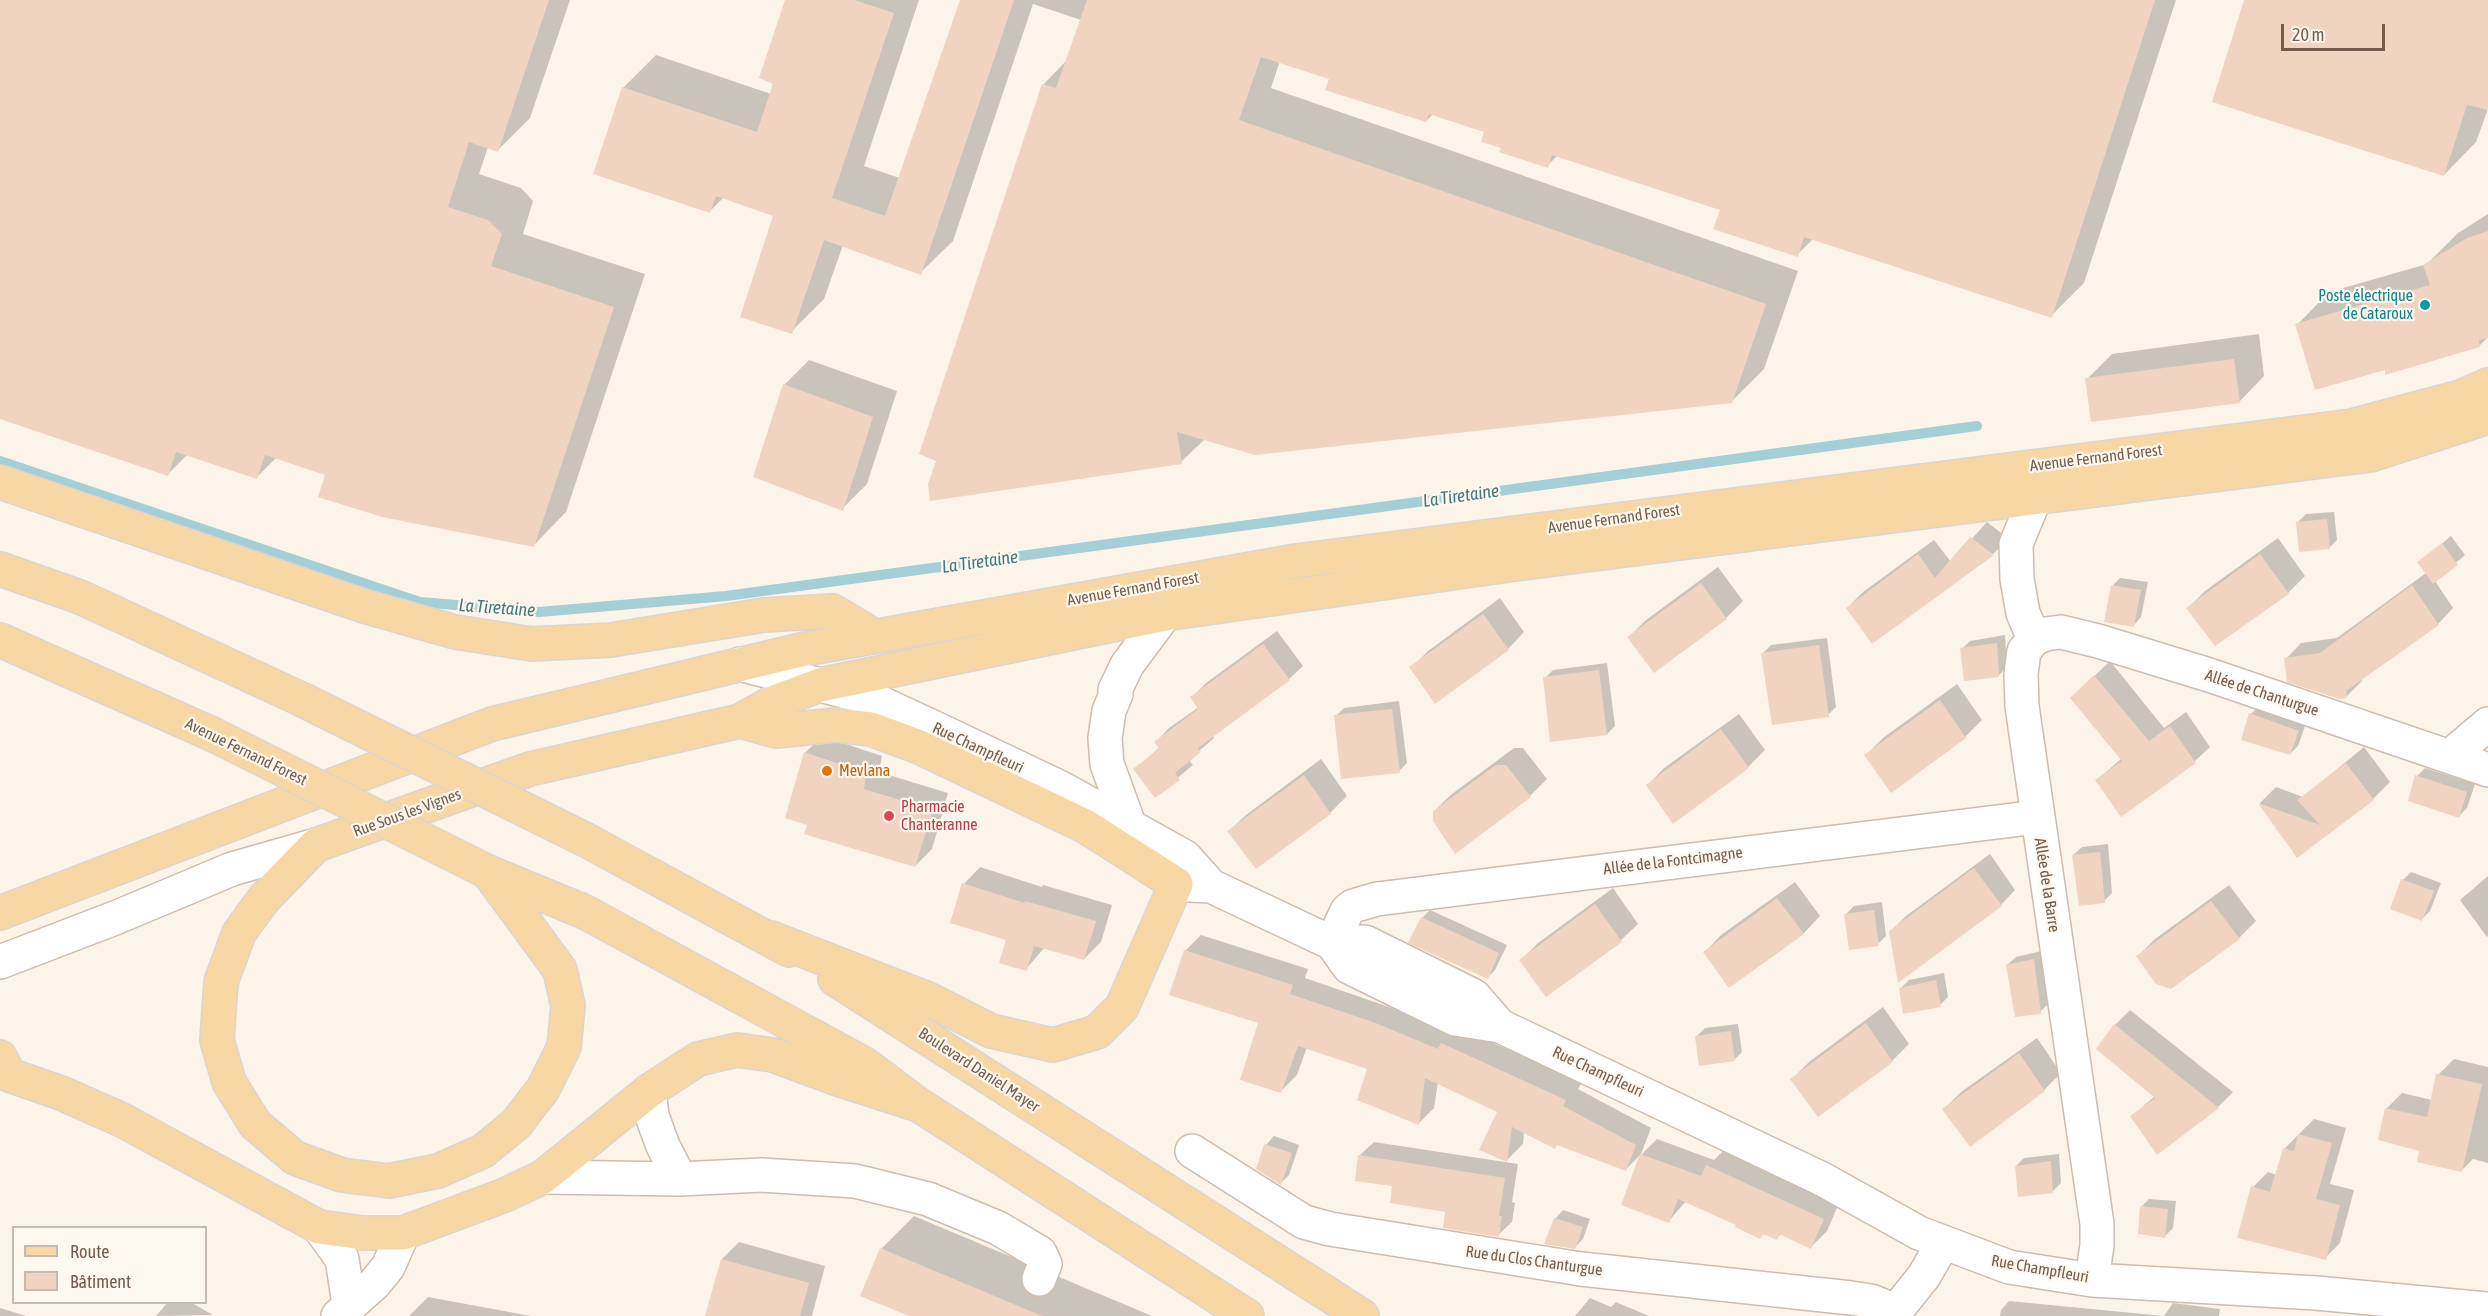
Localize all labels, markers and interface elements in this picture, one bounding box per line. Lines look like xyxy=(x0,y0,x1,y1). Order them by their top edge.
scale bar xyxy=(2284,12,2388,50)
text: 20 m xyxy=(2292,24,2324,45)
place label: Poste électrique de Cataroux xyxy=(2318,286,2413,324)
marker: Poste électrique de Cataroux xyxy=(2418,298,2432,312)
street label: Avenue Fernand Forest xyxy=(2029,440,2163,476)
water label: La Tiretaine xyxy=(1421,480,1501,512)
street label: Avenue Fernand Forest xyxy=(1547,500,1681,538)
water label: La Tiretaine xyxy=(940,546,1020,578)
street label: Avenue Fernand Forest xyxy=(1066,568,1200,610)
water label: La Tiretaine xyxy=(458,595,536,621)
street label: Allée de Chanturgue xyxy=(2203,666,2321,720)
street label: Avenue Fernand Forest xyxy=(182,714,310,790)
street label: Rue Champfleuri xyxy=(929,718,1027,778)
place label: Mevlana xyxy=(839,761,890,781)
marker: Mevlana xyxy=(820,764,834,778)
street label: Rue Sous les Vignes xyxy=(351,785,463,841)
place label: Pharmacie Chanteranne xyxy=(901,797,977,835)
marker: Pharmacie Chanteranne xyxy=(882,809,896,823)
street label: Allée de la Barre xyxy=(2030,836,2064,934)
street label: Allée de la Fontcimagne xyxy=(1602,843,1744,879)
street label: Boulevard Daniel Mayer xyxy=(915,1024,1043,1116)
street label: Rue Champfleuri xyxy=(1549,1042,1647,1102)
legend xyxy=(12,1226,207,1304)
text: Route xyxy=(70,1241,109,1262)
street label: Rue du Clos Chanturgue xyxy=(1464,1242,1604,1280)
street label: Rue Champfleuri xyxy=(1990,1251,2090,1287)
text: Bâtiment xyxy=(70,1271,131,1292)

